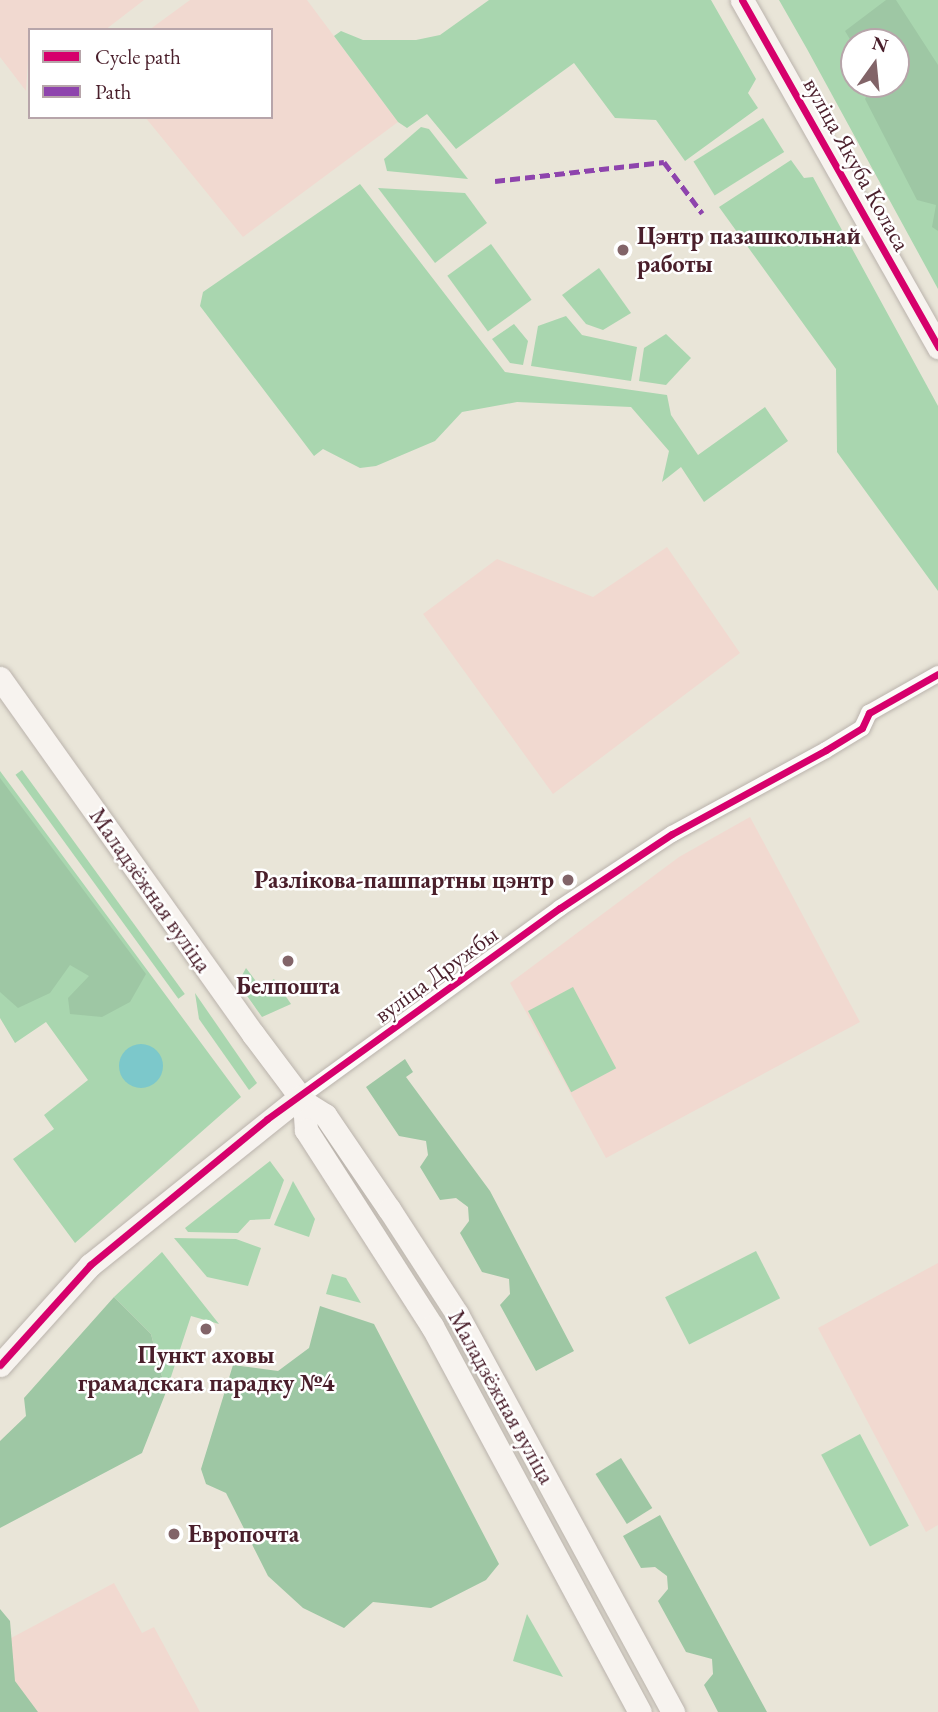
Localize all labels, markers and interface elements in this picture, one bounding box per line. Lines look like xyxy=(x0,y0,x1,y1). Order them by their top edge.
legend xyxy=(28,28,273,119)
north arrow xyxy=(840,28,910,98)
text: N xyxy=(869,30,891,58)
text: Cycle path xyxy=(95,43,181,70)
street label: вуліца Якуба Коласа xyxy=(797,72,917,256)
text: Path xyxy=(95,78,131,105)
place label: Цэнтр пазашкольнай работы xyxy=(637,222,861,278)
marker: Цэнтр пазашкольнай работы xyxy=(615,242,631,258)
street label: Маладзёжная вуліца xyxy=(83,802,219,978)
place label: Разлікова-пашпартны цэнтр xyxy=(254,866,554,894)
marker: Разлікова-пашпартны цэнтр xyxy=(560,872,576,888)
street label: вуліца Дружбы xyxy=(368,919,504,1029)
marker: Белпошта xyxy=(280,953,296,969)
place label: Белпошта xyxy=(236,972,340,1000)
street label: Маладзёжная вуліца xyxy=(442,1305,562,1489)
marker: Пункт аховы грамадскага парадку №4 xyxy=(198,1321,214,1337)
place label: Пункт аховы грамадскага парадку №4 xyxy=(78,1341,334,1397)
place label: Европочта xyxy=(188,1520,299,1548)
marker: Европочта xyxy=(166,1526,182,1542)

